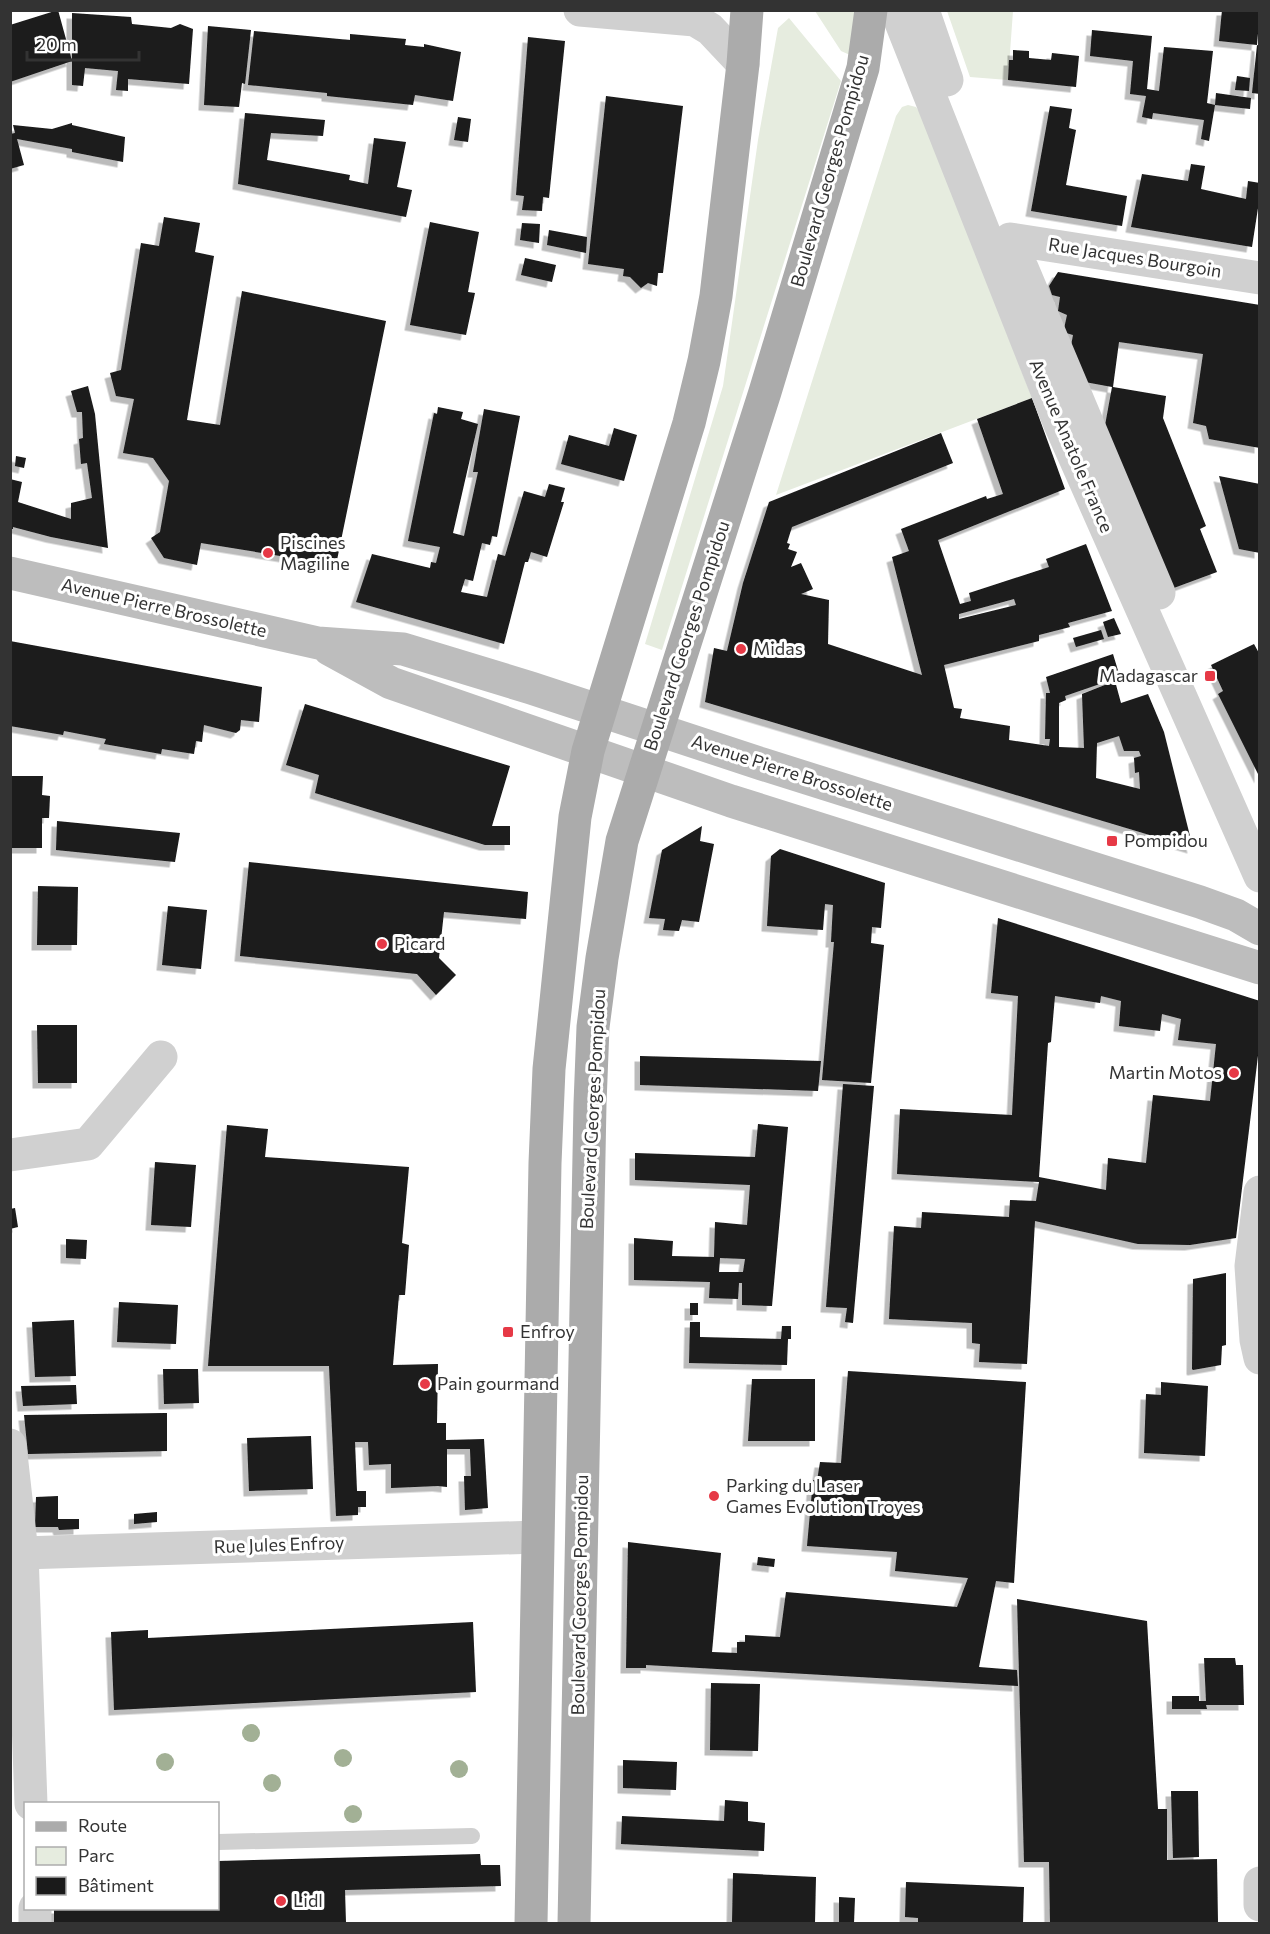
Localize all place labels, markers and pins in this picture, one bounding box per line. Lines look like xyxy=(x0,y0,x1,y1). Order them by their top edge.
place label: Piscines Magiline xyxy=(280,531,350,574)
marker: Piscines Magiline xyxy=(261,546,275,560)
place label: Midas xyxy=(753,637,803,659)
marker: Midas xyxy=(734,642,748,656)
place label: Madagascar xyxy=(1099,664,1198,686)
marker: Madagascar xyxy=(1203,669,1217,683)
place label: Pompidou xyxy=(1124,829,1208,851)
marker: Pompidou xyxy=(1105,834,1119,848)
place label: Picard xyxy=(394,932,446,954)
marker: Picard xyxy=(375,937,389,951)
place label: Martin Motos xyxy=(1109,1061,1222,1083)
marker: Martin Motos xyxy=(1227,1066,1241,1080)
place label: Enfroy xyxy=(520,1320,575,1342)
marker: Enfroy xyxy=(501,1325,515,1339)
place label: Pain gourmand xyxy=(437,1372,560,1394)
marker: Pain gourmand xyxy=(418,1377,432,1391)
place label: Parking du Laser Games Evolution Troyes xyxy=(726,1474,921,1517)
marker: Parking du Laser Games Evolution Troyes xyxy=(707,1489,721,1503)
place label: Lidl xyxy=(293,1889,323,1911)
marker: Lidl xyxy=(274,1894,288,1908)

